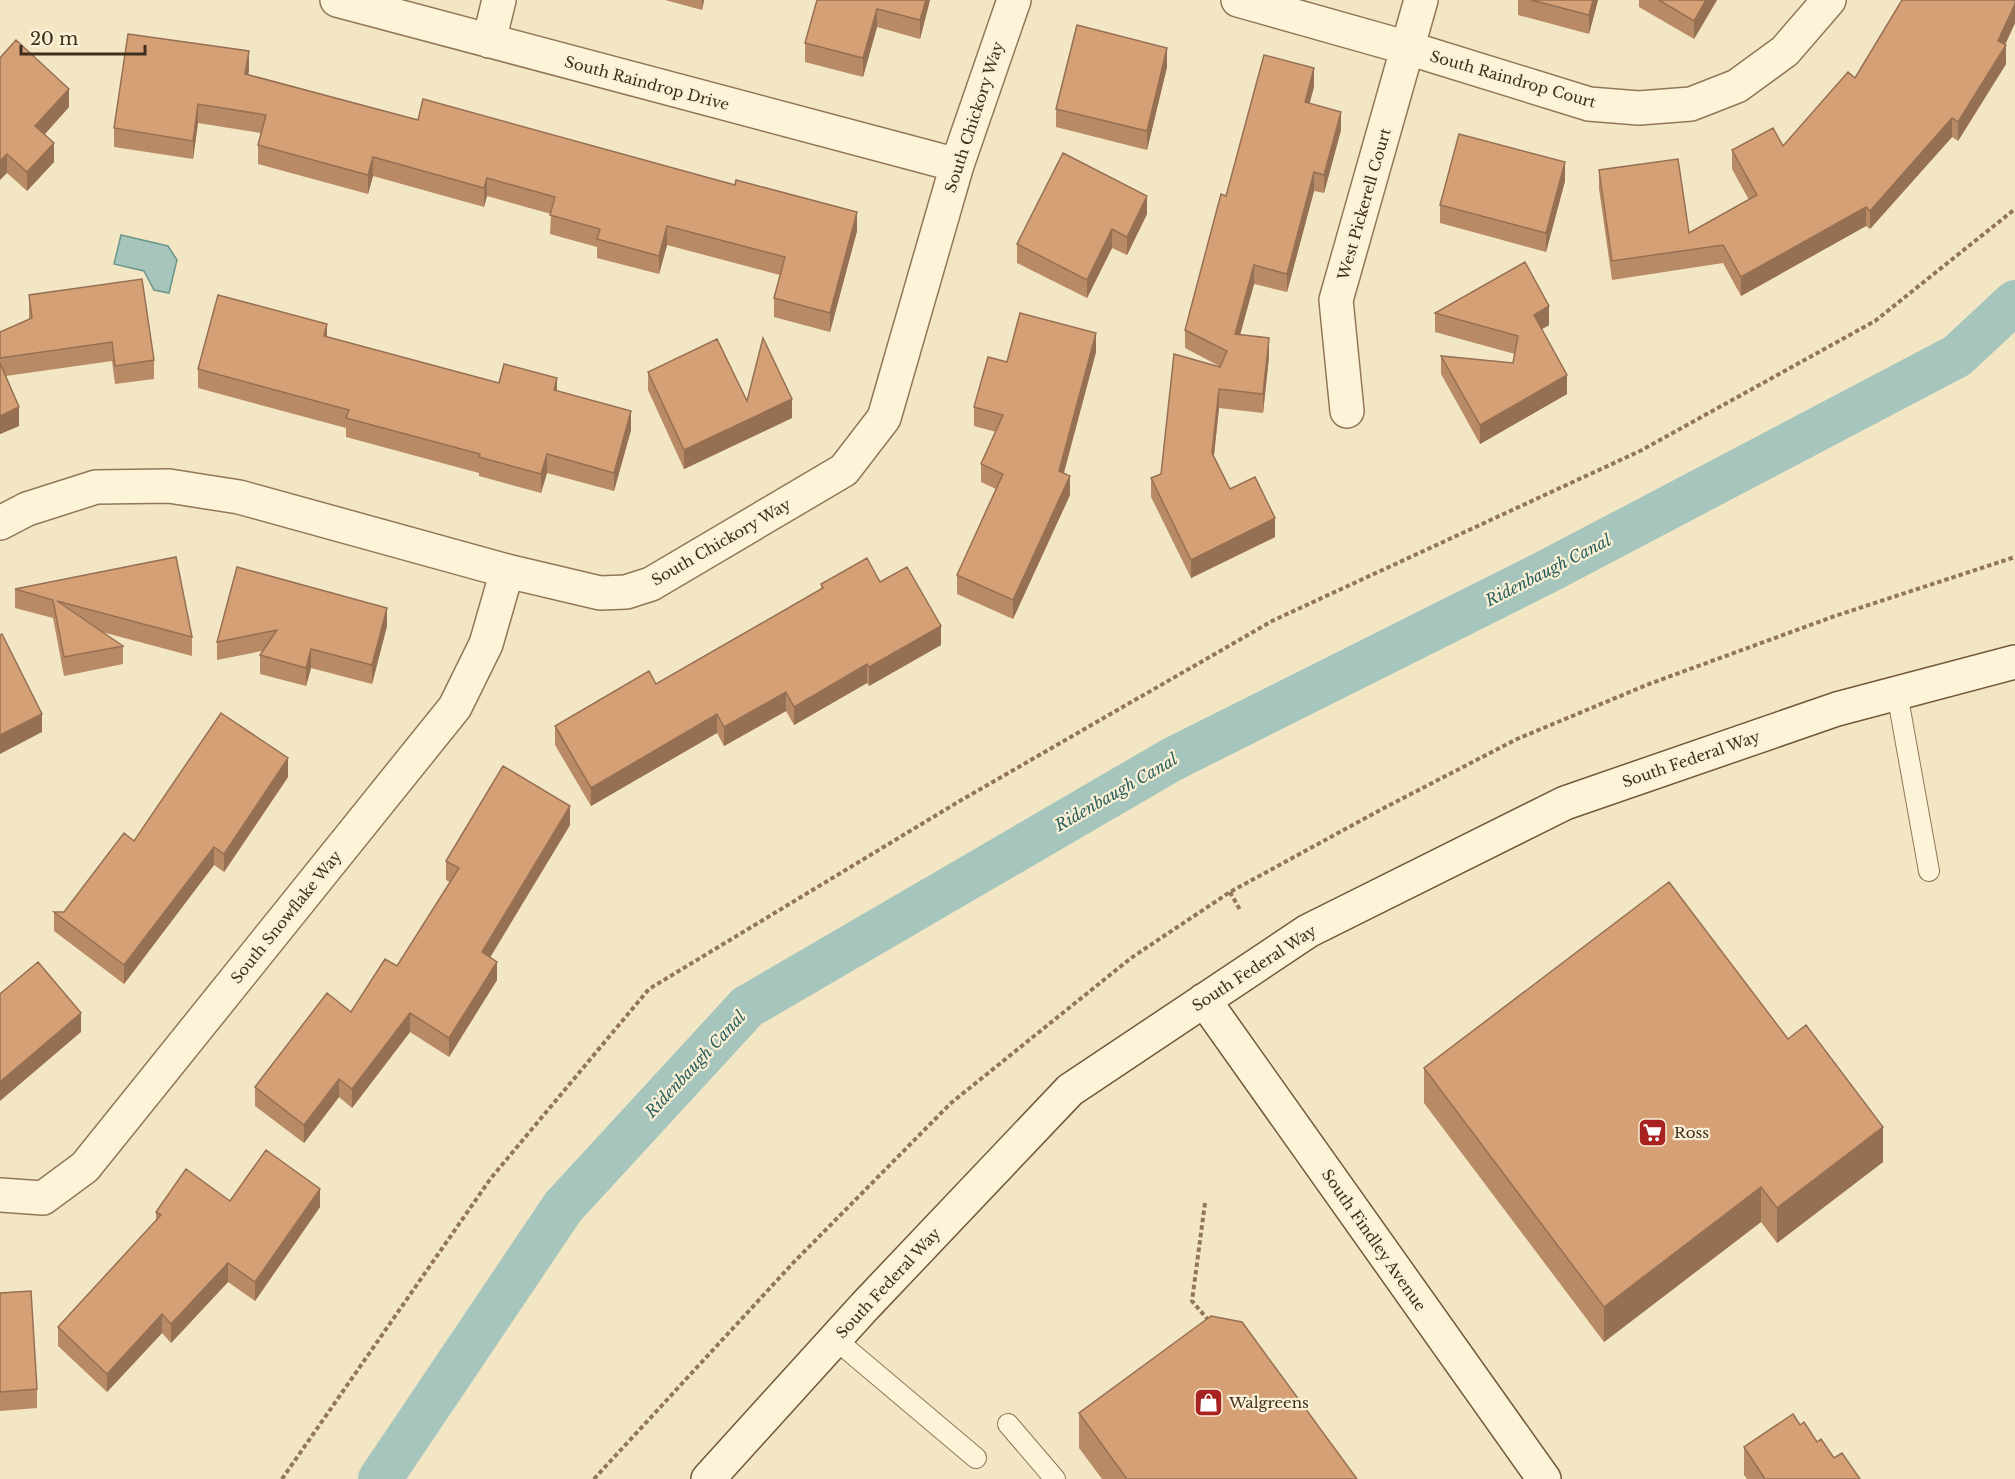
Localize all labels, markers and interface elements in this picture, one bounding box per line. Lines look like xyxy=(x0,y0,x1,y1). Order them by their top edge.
scale bar xyxy=(21,18,146,56)
text: 20 m xyxy=(30,28,78,50)
street label: South Chickory Way xyxy=(941,39,1008,195)
street label: South Raindrop Court xyxy=(1428,46,1598,112)
street label: South Raindrop Drive xyxy=(563,52,731,114)
street label: West Pickerell Court xyxy=(1333,126,1395,283)
street label: South Chickory Way xyxy=(648,494,794,590)
water label: Ridenbaugh Canal xyxy=(1481,529,1615,611)
street label: South Federal Way xyxy=(1620,726,1763,792)
water label: Ridenbaugh Canal xyxy=(1050,748,1182,836)
street label: South Snowflake Way xyxy=(227,846,346,987)
street label: South Federal Way xyxy=(1188,920,1320,1015)
water label: Ridenbaugh Canal xyxy=(640,1006,750,1122)
supermarket icon: Ross xyxy=(1637,1116,1669,1148)
place label: Ross xyxy=(1674,1123,1709,1142)
street label: South Findley Avenue xyxy=(1318,1165,1430,1315)
street label: South Federal Way xyxy=(832,1223,945,1342)
shop icon: Walgreens xyxy=(1192,1386,1224,1418)
place label: Walgreens xyxy=(1228,1393,1309,1412)

